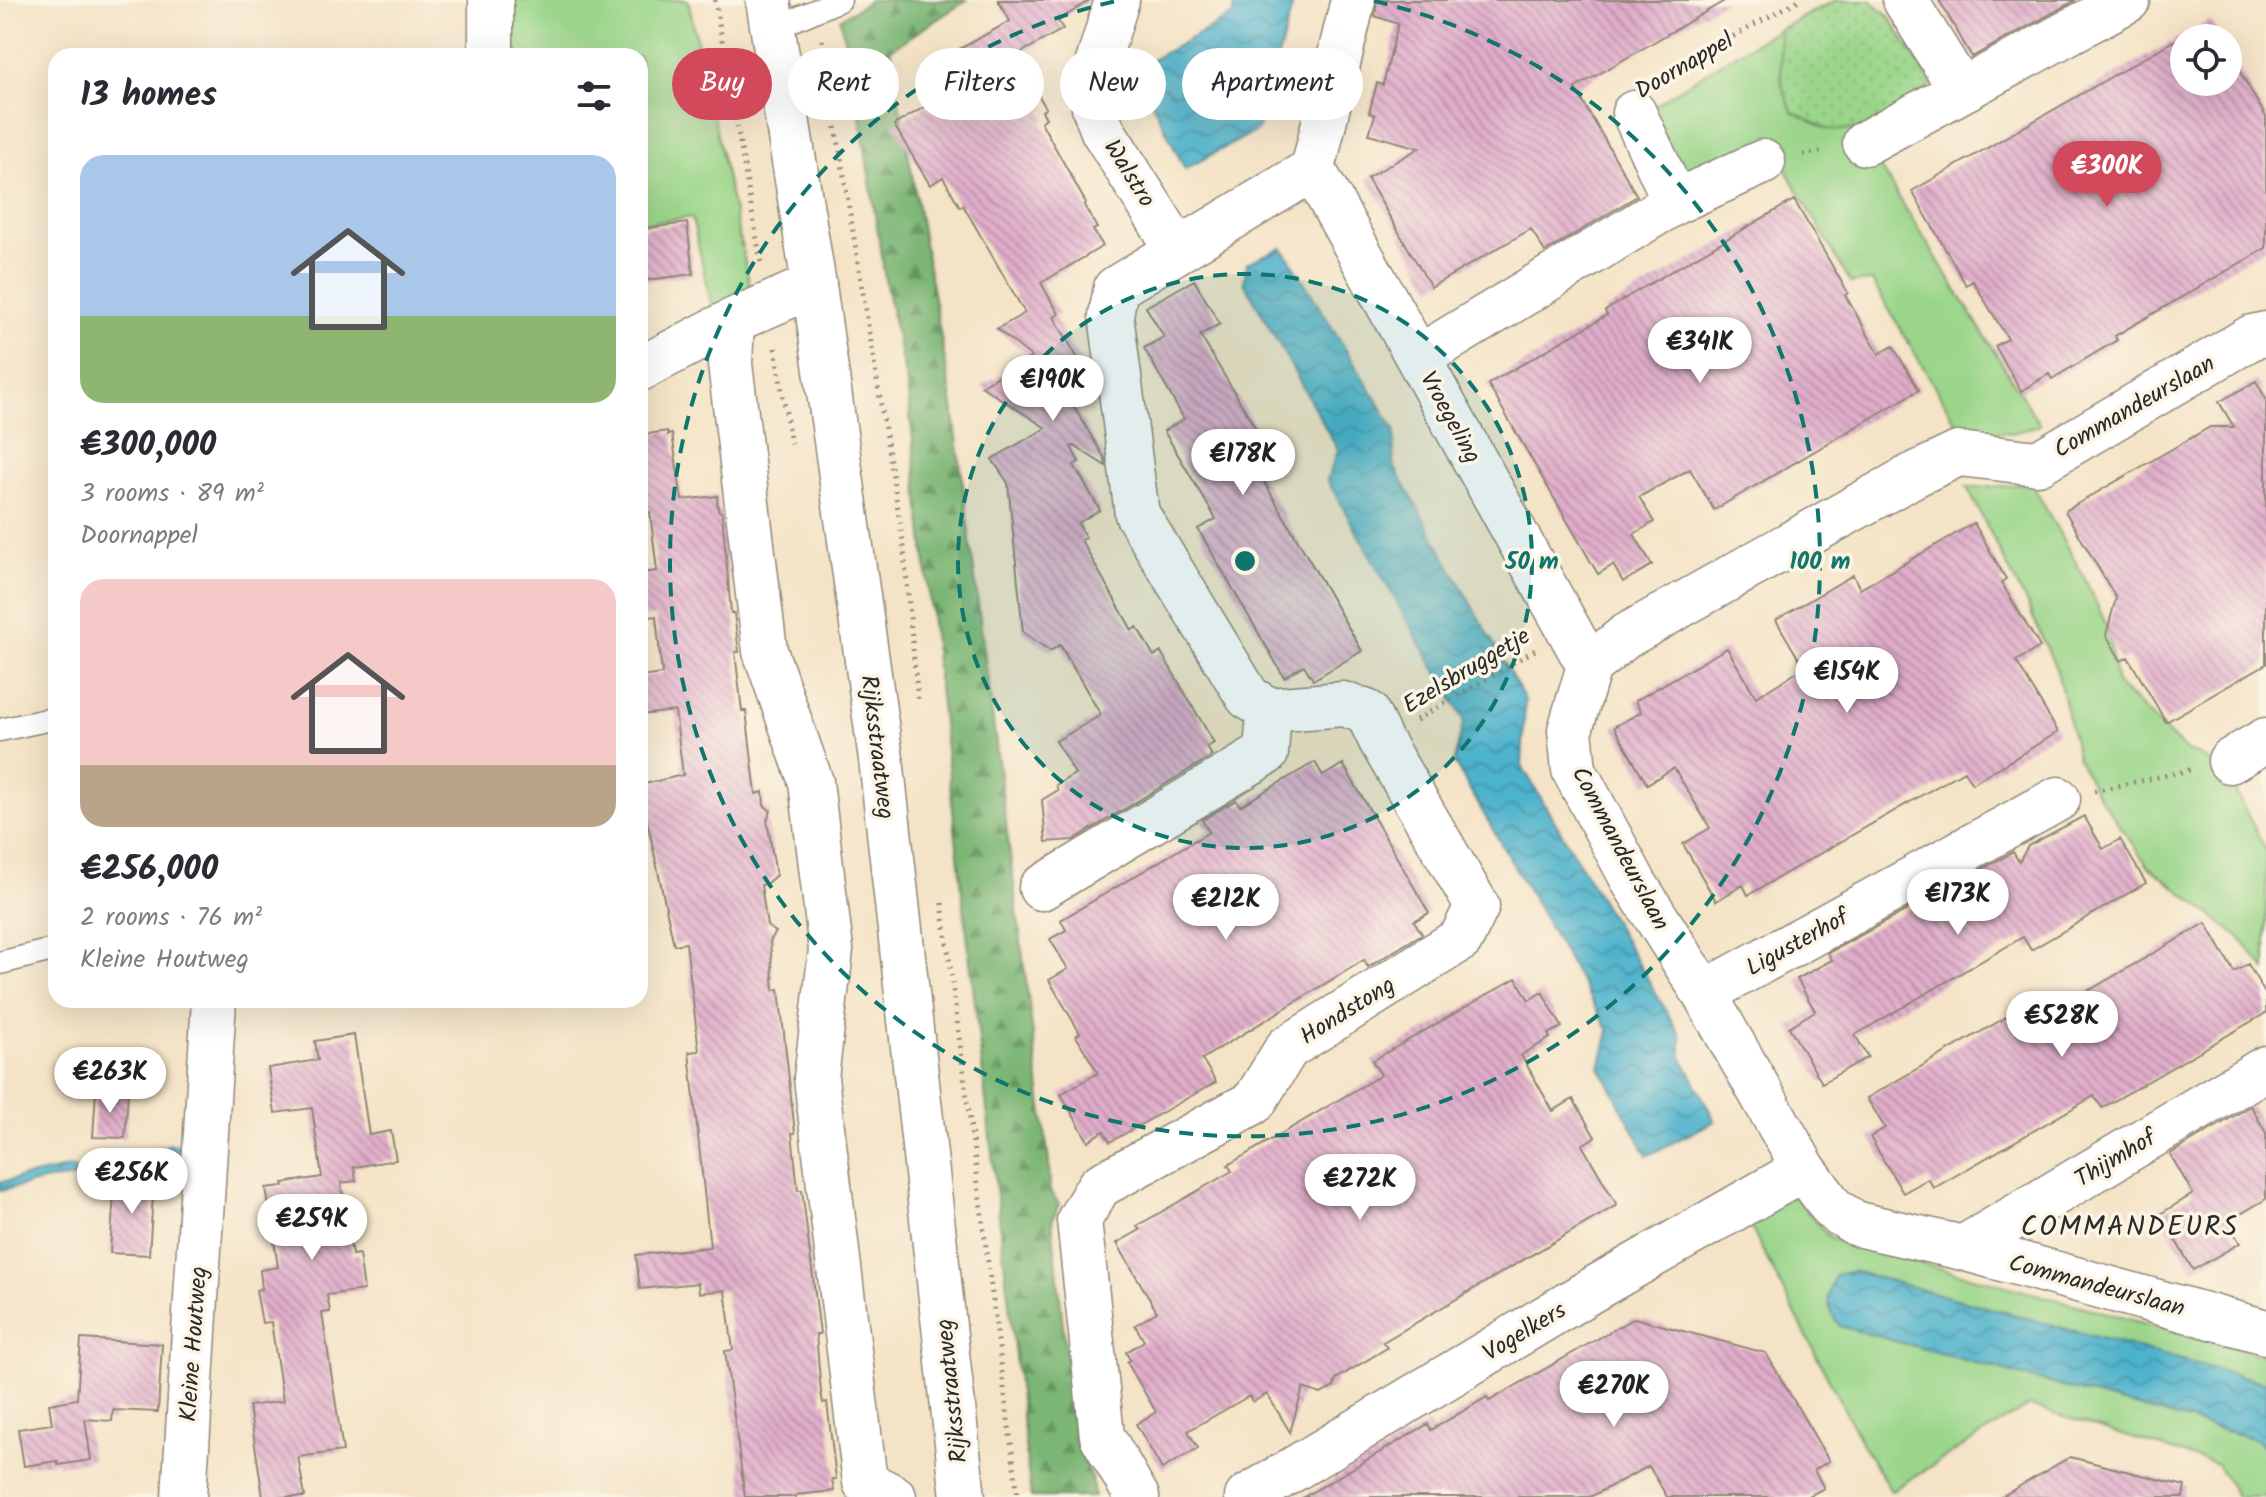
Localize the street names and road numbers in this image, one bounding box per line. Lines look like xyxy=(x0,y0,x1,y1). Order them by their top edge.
street label: Doornappel xyxy=(1628,22,1742,110)
street label: Walstro xyxy=(1093,132,1165,216)
street label: Commandeurslaan xyxy=(2047,345,2223,469)
street label: Vroegeling xyxy=(1408,364,1491,471)
street label: Ezelsbruggetje xyxy=(1395,618,1538,725)
street label: Rijksstraatweg xyxy=(848,673,905,821)
street label: Commandeurslaan xyxy=(1560,760,1679,938)
street label: Ligusterhof xyxy=(1739,897,1859,988)
street label: Hondstong xyxy=(1292,967,1403,1056)
street label: Thijmhof xyxy=(2067,1118,2167,1199)
street label: Commandeurslaan xyxy=(2004,1244,2189,1329)
street label: Kleine Houtweg xyxy=(170,1265,219,1423)
street label: Vogelkers xyxy=(1475,1292,1574,1373)
street label: Rijksstraatweg xyxy=(926,1317,979,1465)

